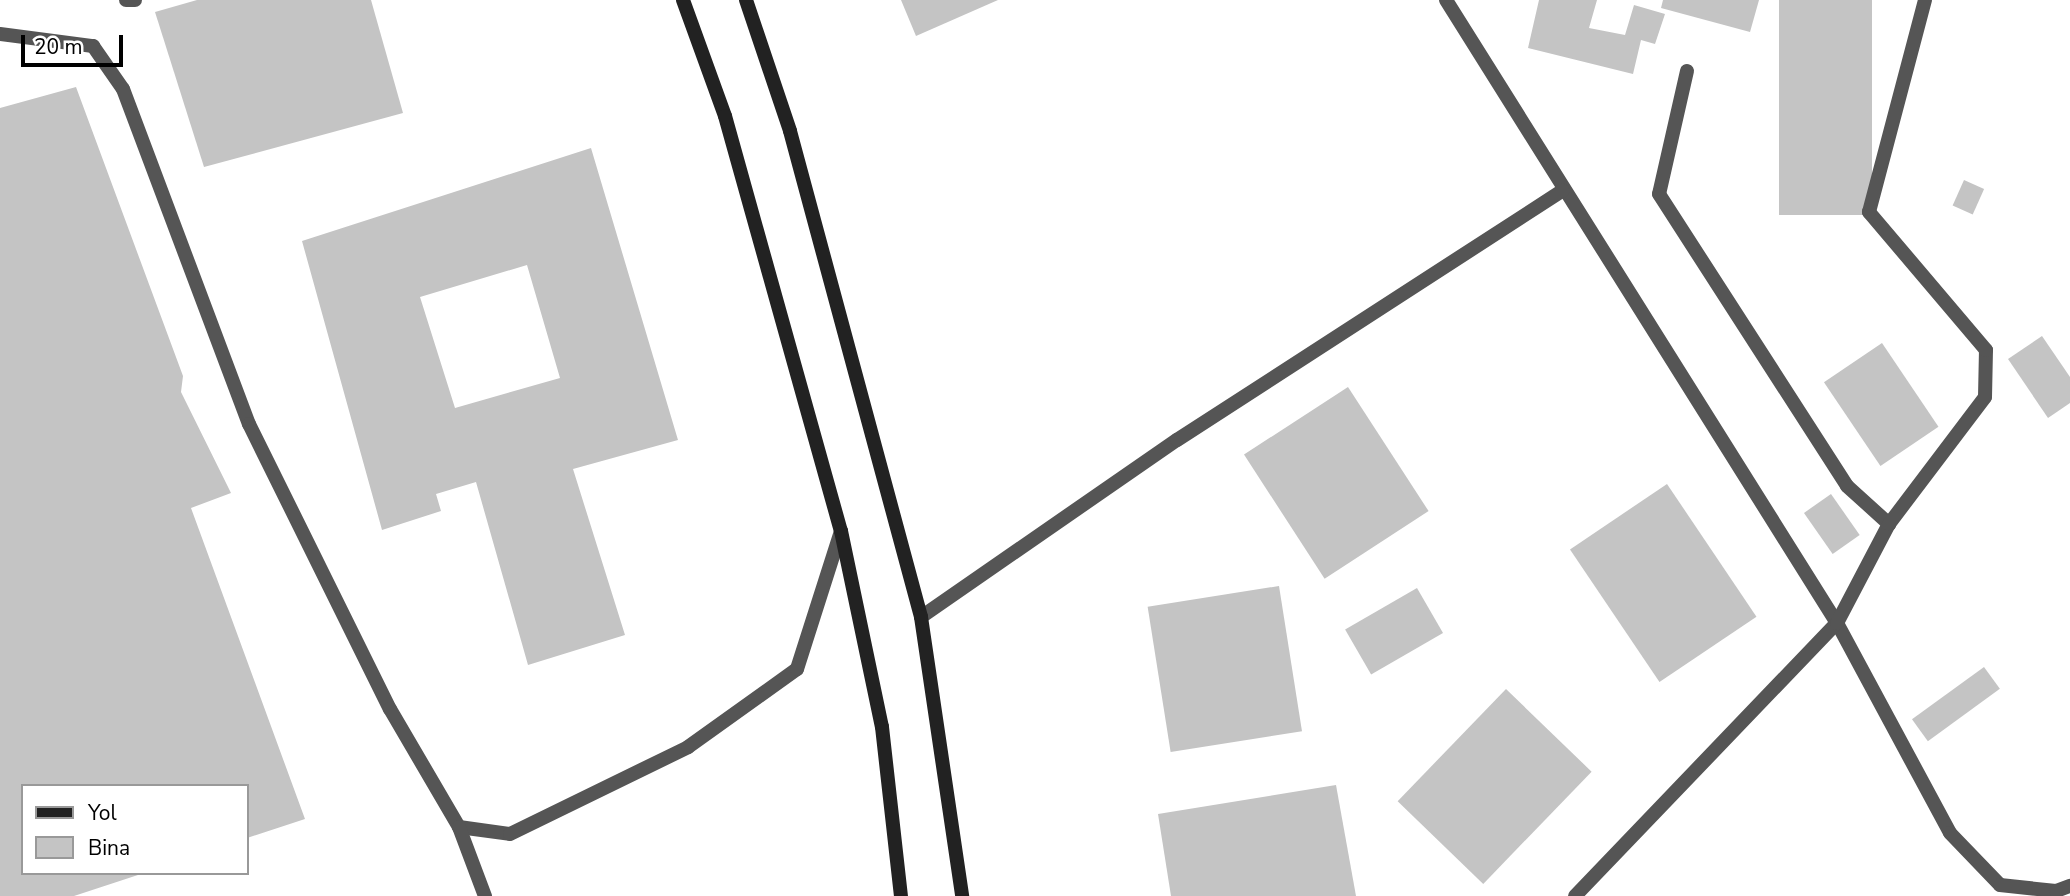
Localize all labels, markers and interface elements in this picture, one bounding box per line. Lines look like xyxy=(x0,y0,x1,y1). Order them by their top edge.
scale bar xyxy=(24,21,126,65)
text: 20 m xyxy=(34,33,83,61)
legend xyxy=(21,784,248,875)
text: Yol xyxy=(88,799,117,827)
text: Bina xyxy=(88,834,130,862)

